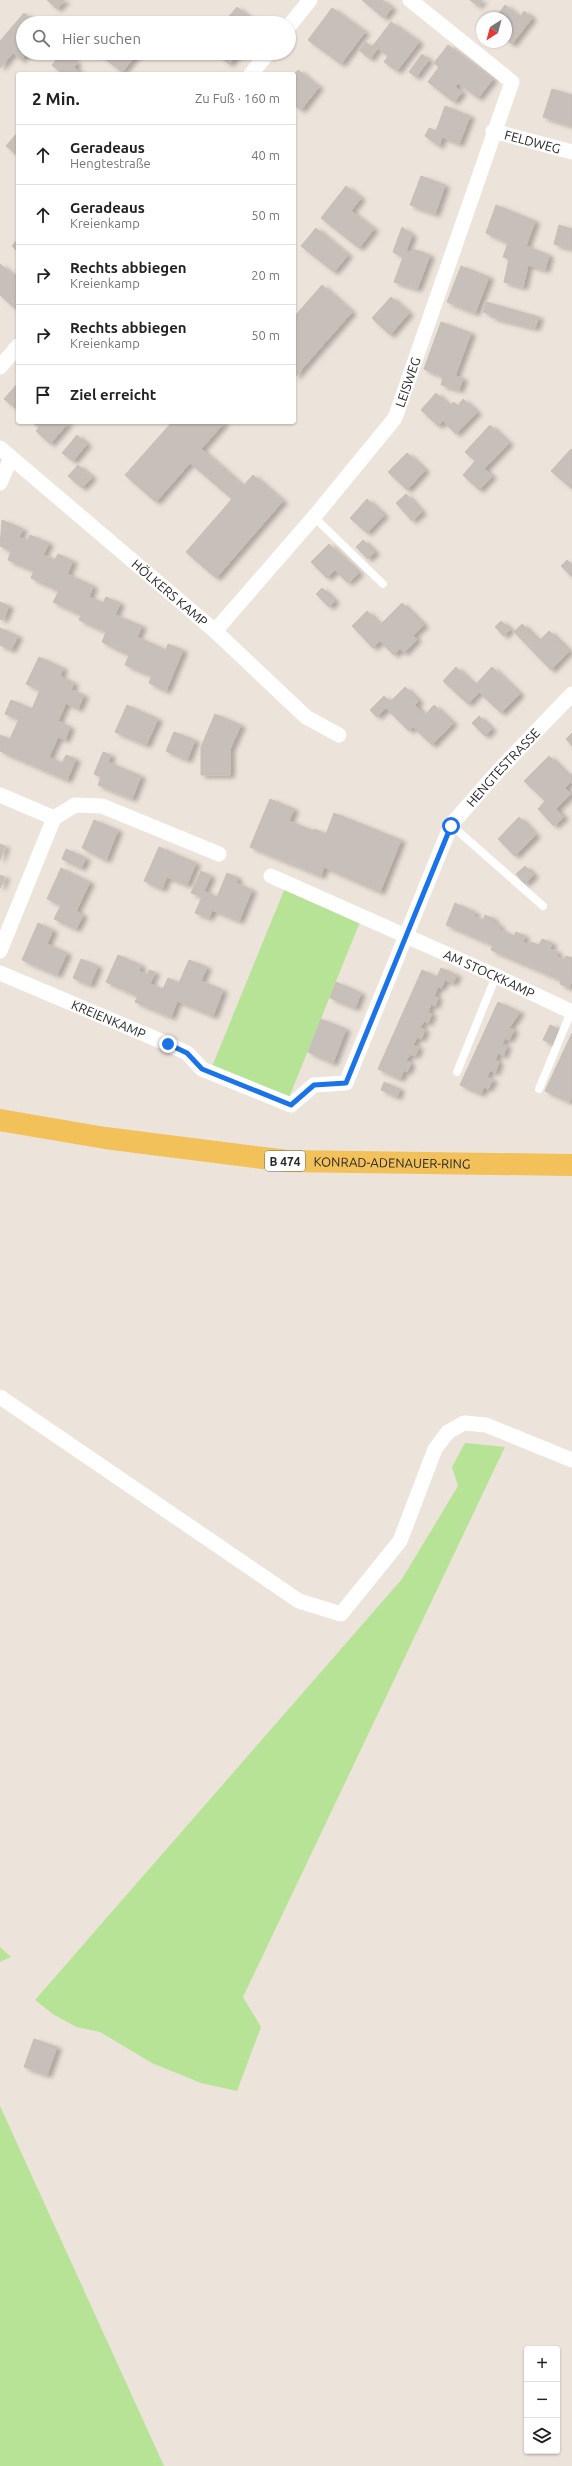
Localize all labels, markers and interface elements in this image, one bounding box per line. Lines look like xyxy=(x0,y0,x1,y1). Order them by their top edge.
north arrow xyxy=(476,12,512,48)
search box xyxy=(16,16,296,60)
icon: search xyxy=(30,27,52,49)
text: Hier suchen xyxy=(62,30,141,47)
text: 2 Min. xyxy=(32,89,80,108)
text: Zu Fuß · 160 m xyxy=(195,91,280,105)
street label: FELDWEG xyxy=(503,127,562,156)
text: Geradeaus xyxy=(70,139,145,156)
icon: ahead xyxy=(32,144,54,166)
text: 40 m xyxy=(251,148,280,162)
text: Hengtestraße xyxy=(70,156,151,170)
text: Geradeaus xyxy=(70,199,145,216)
icon: ahead xyxy=(32,204,54,226)
text: 50 m xyxy=(251,208,280,222)
text: Kreienkamp xyxy=(70,216,140,230)
text: Rechts abbiegen xyxy=(70,259,187,276)
icon: right xyxy=(32,264,54,286)
text: 20 m xyxy=(251,268,280,282)
text: Kreienkamp xyxy=(70,276,140,290)
text: Rechts abbiegen xyxy=(70,319,187,336)
icon: right xyxy=(32,324,54,346)
text: 50 m xyxy=(251,328,280,342)
text: Kreienkamp xyxy=(70,336,140,350)
street label: LEISWEG xyxy=(392,355,423,409)
icon: arrive xyxy=(32,384,54,406)
text: Ziel erreicht xyxy=(70,386,156,403)
street label: HÖLKERS KAMP xyxy=(129,556,211,629)
street label: HENGTESTRASSE xyxy=(464,725,542,809)
route start xyxy=(442,817,460,835)
street label: AM STOCKKAMP xyxy=(442,947,537,1000)
street label: KREIENKAMP xyxy=(70,997,148,1041)
route end xyxy=(159,1035,177,1053)
road number: B 474 xyxy=(265,1151,305,1171)
street label: KONRAD-ADENAUER-RING xyxy=(313,1154,471,1171)
map controls xyxy=(524,2346,560,2454)
button: + xyxy=(524,2346,560,2382)
button: − xyxy=(524,2382,560,2418)
button: layers xyxy=(524,2418,560,2454)

